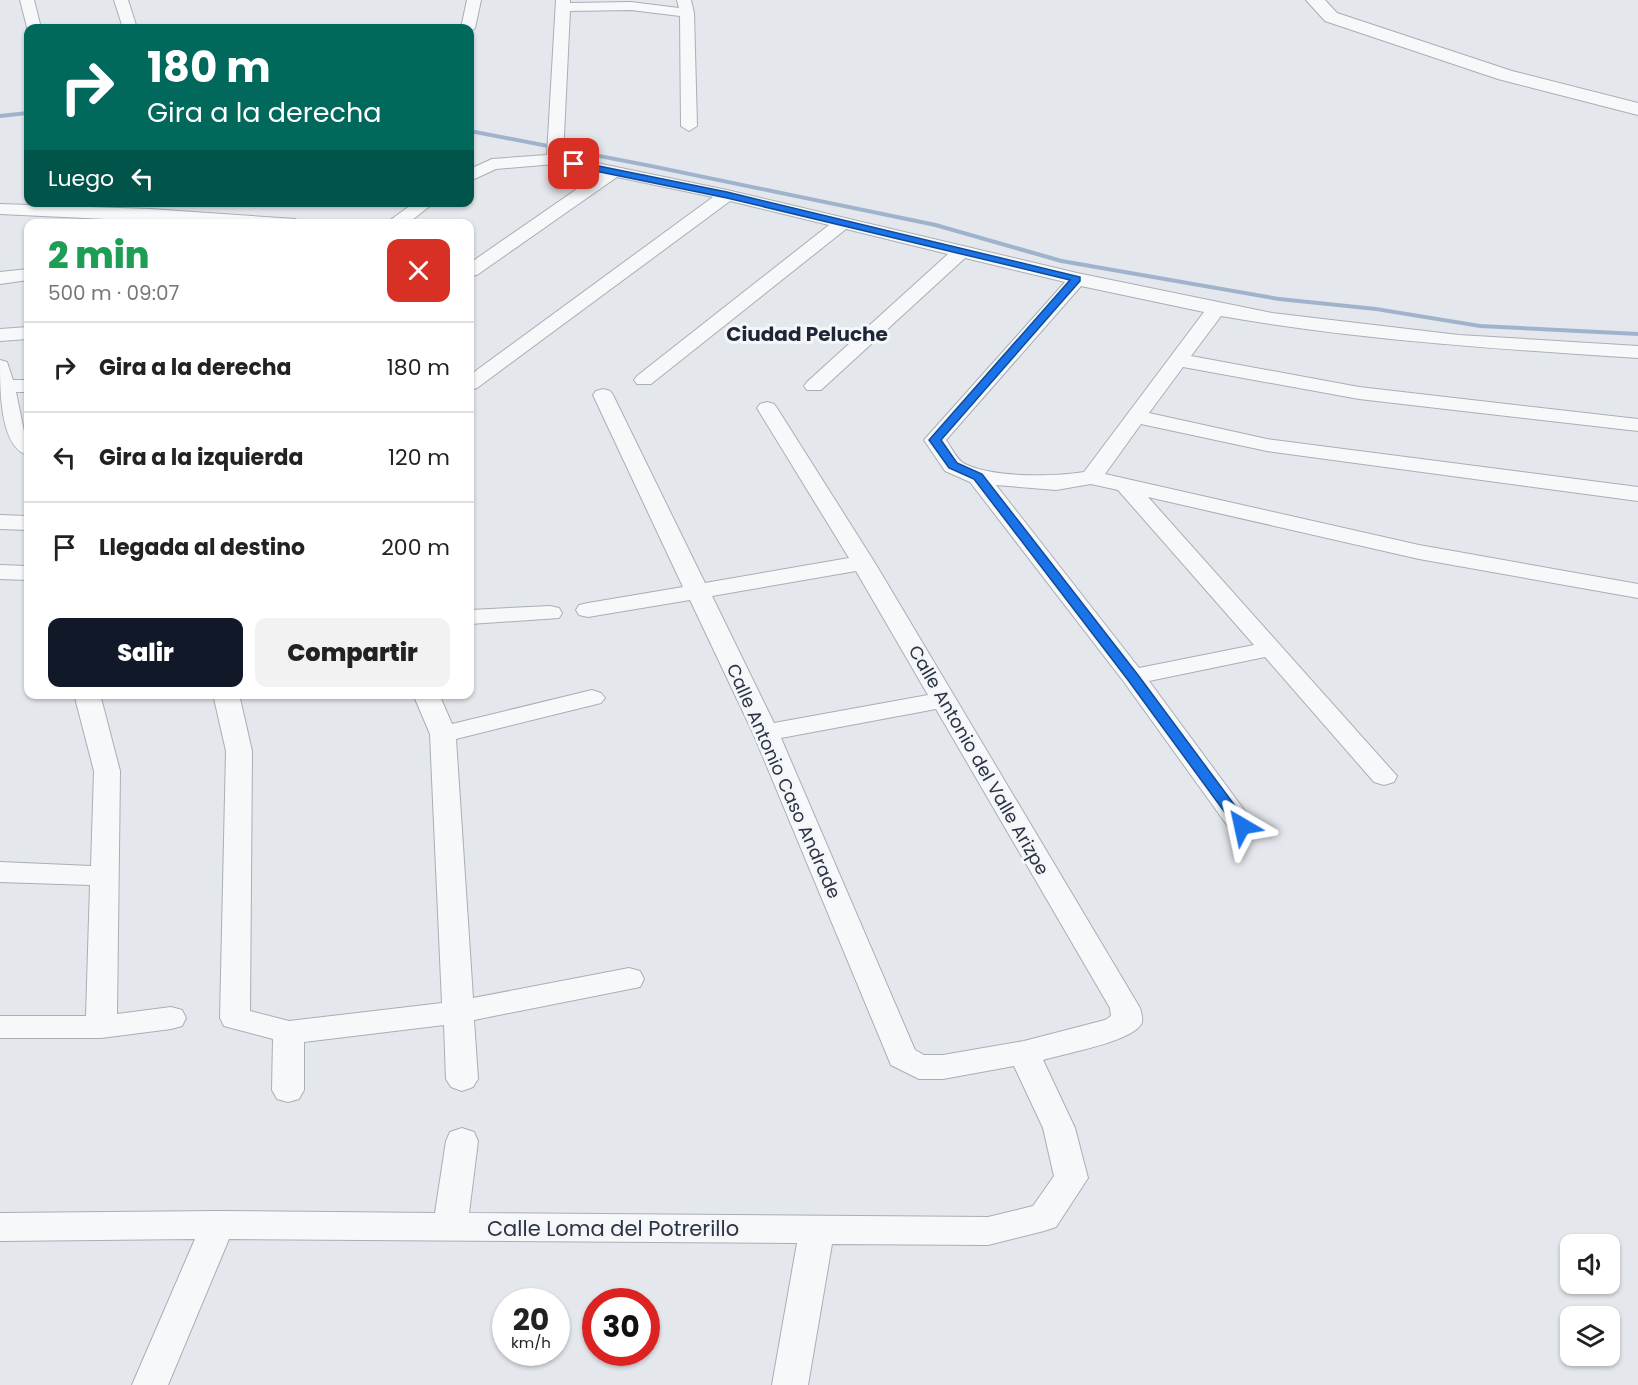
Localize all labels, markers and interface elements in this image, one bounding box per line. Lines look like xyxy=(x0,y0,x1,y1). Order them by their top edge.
text: 180 m xyxy=(147,38,271,97)
icon: right xyxy=(48,48,126,126)
text: Gira a la derecha xyxy=(147,94,381,131)
pin xyxy=(548,138,599,189)
icon: arrive xyxy=(557,147,590,180)
icon: left xyxy=(126,162,159,195)
text: Luego xyxy=(48,163,114,194)
text: 2 min xyxy=(48,230,150,281)
button: close xyxy=(387,239,450,302)
text: 500 m · 09:07 xyxy=(48,279,179,307)
district label: Ciudad Peluche xyxy=(726,320,888,348)
icon: right xyxy=(48,351,81,384)
text: Gira a la derecha xyxy=(99,352,292,383)
text: 180 m xyxy=(387,352,450,383)
icon: left xyxy=(48,441,81,474)
text: Gira a la izquierda xyxy=(99,442,303,473)
text: 120 m xyxy=(388,442,450,473)
icon: arrive xyxy=(48,531,81,564)
text: Llegada al destino xyxy=(99,532,305,563)
text: 200 m xyxy=(381,532,450,563)
button: Salir xyxy=(48,618,243,687)
button: Compartir xyxy=(255,618,450,687)
street label: Calle Antonio del Valle Arizpe xyxy=(903,641,1055,879)
street label: Calle Antonio Caso Andrade xyxy=(721,660,847,902)
position arrow xyxy=(1210,794,1274,858)
street label: Calle Loma del Potrerillo xyxy=(487,1214,739,1243)
map controls xyxy=(1560,1234,1620,1366)
button: sound xyxy=(1560,1234,1620,1294)
speed limit sign: 30 xyxy=(582,1288,660,1366)
text: 20 xyxy=(513,1298,549,1341)
button: layers xyxy=(1560,1306,1620,1366)
text: km/h xyxy=(511,1332,551,1353)

